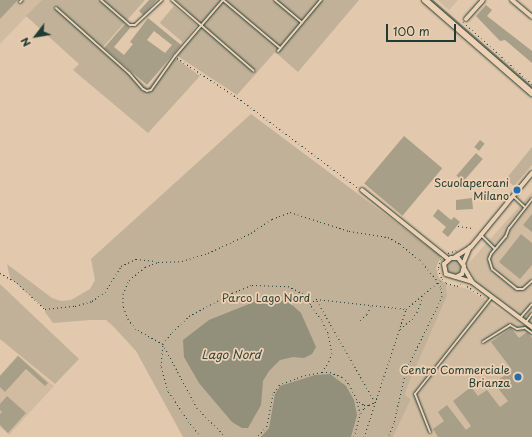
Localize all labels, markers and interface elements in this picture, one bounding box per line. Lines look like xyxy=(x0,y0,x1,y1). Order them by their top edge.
north arrow xyxy=(16,16,56,56)
scale bar xyxy=(388,16,458,42)
text: 100 m xyxy=(393,22,430,40)
text: N xyxy=(16,34,35,51)
place label: Scuolapercani Milano xyxy=(434,177,509,203)
marker: Scuolapercani Milano xyxy=(512,185,522,195)
park label: Parco Lago Nord xyxy=(221,291,311,305)
water label: Lago Nord xyxy=(201,348,261,362)
place label: Centro Commerciale Brianza xyxy=(400,364,510,390)
marker: Centro Commerciale Brianza xyxy=(513,372,523,382)

